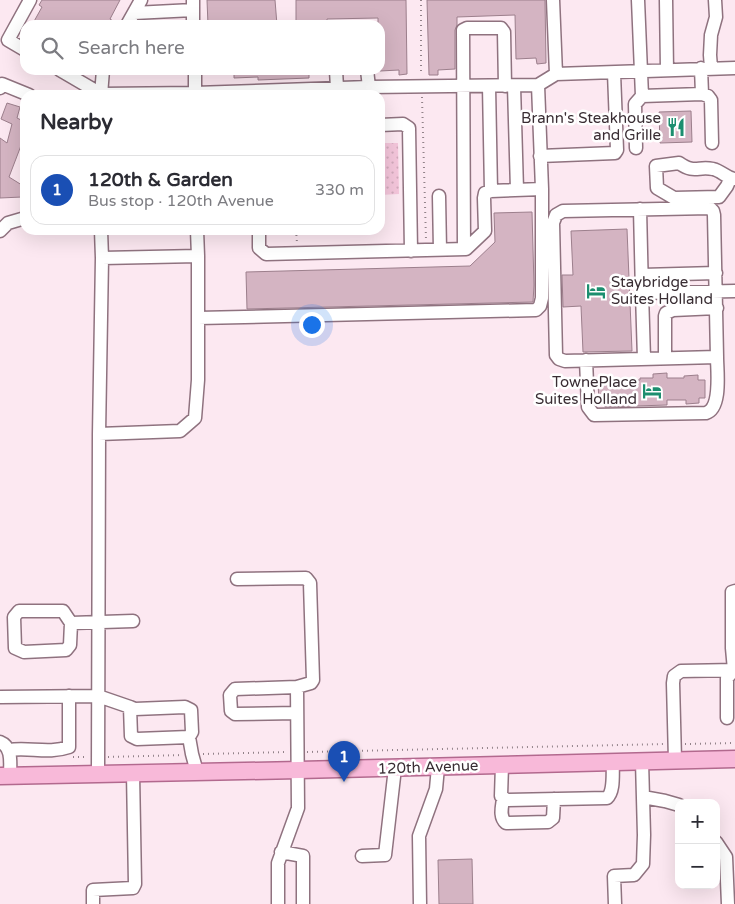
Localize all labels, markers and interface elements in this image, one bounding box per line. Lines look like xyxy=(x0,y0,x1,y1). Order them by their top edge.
search box xyxy=(20,20,385,75)
icon: search xyxy=(38,34,66,62)
text: Search here xyxy=(78,37,185,59)
place label: Brann's Steakhouse and Grille xyxy=(521,109,661,144)
text: Nearby xyxy=(40,110,113,135)
restaurant icon: Brann's Steakhouse and Grille xyxy=(665,116,687,138)
text: 120th & Garden xyxy=(88,169,233,191)
text: 1 xyxy=(52,180,62,200)
text: 330 m xyxy=(315,180,364,200)
text: Bus stop · 120th Avenue xyxy=(88,191,274,211)
place label: Staybridge Suites Holland xyxy=(611,273,713,308)
hotel icon: Staybridge Suites Holland xyxy=(585,280,607,302)
your location xyxy=(299,312,325,338)
place label: TownePlace Suites Holland xyxy=(535,373,637,408)
hotel icon: TownePlace Suites Holland xyxy=(641,380,663,402)
pin: 1 xyxy=(328,741,360,782)
street label: 120th Avenue xyxy=(377,756,479,778)
map controls xyxy=(675,799,720,889)
button: + xyxy=(675,799,720,844)
button: − xyxy=(675,844,720,889)

